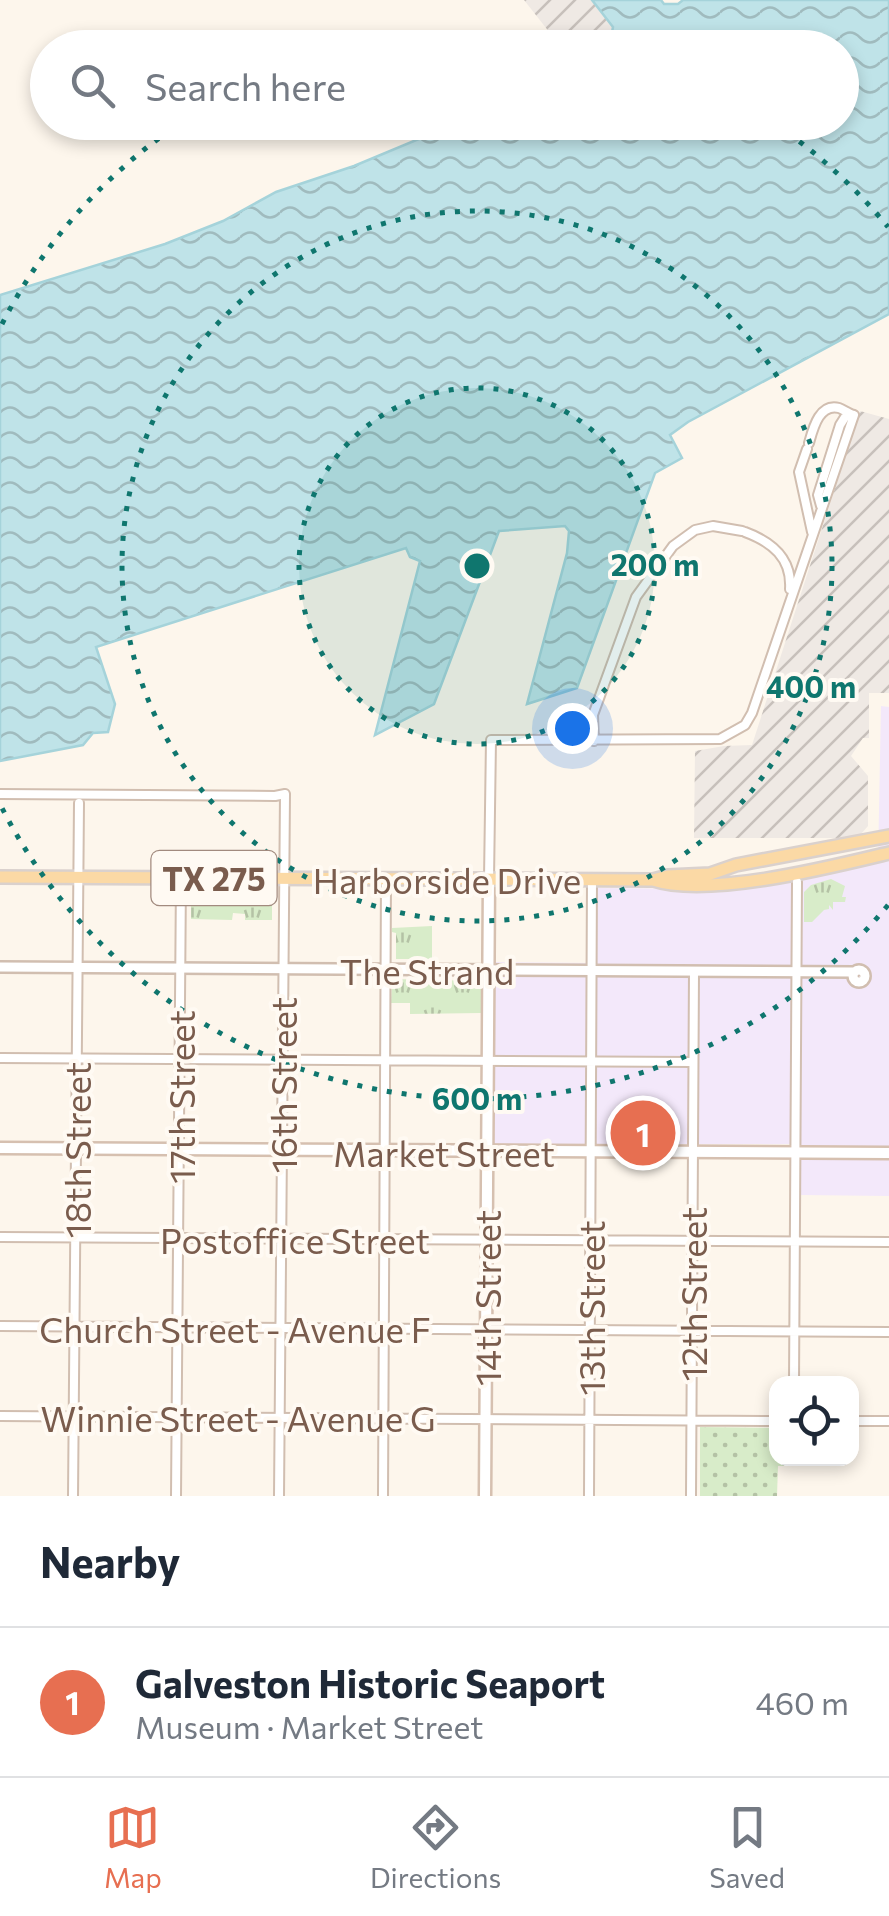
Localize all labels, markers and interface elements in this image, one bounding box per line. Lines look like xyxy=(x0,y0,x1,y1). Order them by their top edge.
search box xyxy=(30,30,859,140)
icon: search xyxy=(65,58,120,113)
text: Search here xyxy=(145,62,346,109)
text: 200 m xyxy=(611,545,699,582)
centre of rings xyxy=(459,548,495,584)
text: 400 m xyxy=(766,667,856,704)
your location xyxy=(547,703,598,754)
road number: TX 275 xyxy=(152,851,276,905)
street label: Harborside Drive xyxy=(313,858,581,901)
street label: The Strand xyxy=(340,949,514,992)
street label: 16th Street xyxy=(261,997,304,1173)
street label: 17th Street xyxy=(159,1010,202,1184)
street label: 18th Street xyxy=(55,1062,98,1238)
text: 600 m xyxy=(432,1079,522,1116)
pin: 1 xyxy=(610,1096,676,1170)
street label: Market Street xyxy=(333,1131,555,1174)
street label: 12th Street xyxy=(671,1207,714,1381)
street label: 14th Street xyxy=(465,1210,508,1386)
street label: Postoffice Street xyxy=(160,1218,430,1261)
street label: 13th Street xyxy=(569,1221,612,1395)
street label: Church Street - Avenue F xyxy=(39,1307,431,1350)
map controls xyxy=(769,1376,859,1466)
button: locate xyxy=(769,1376,859,1466)
street label: Winnie Street - Avenue G xyxy=(40,1396,436,1439)
text: Nearby xyxy=(40,1535,180,1587)
text: Galveston Historic Seaport xyxy=(135,1659,605,1706)
text: 1 xyxy=(65,1682,80,1722)
text: 460 m xyxy=(755,1682,849,1722)
text: Museum · Market Street xyxy=(135,1706,483,1746)
tab: Map xyxy=(104,1800,162,1894)
tab: Directions xyxy=(370,1800,501,1894)
tab: Saved xyxy=(709,1800,785,1894)

